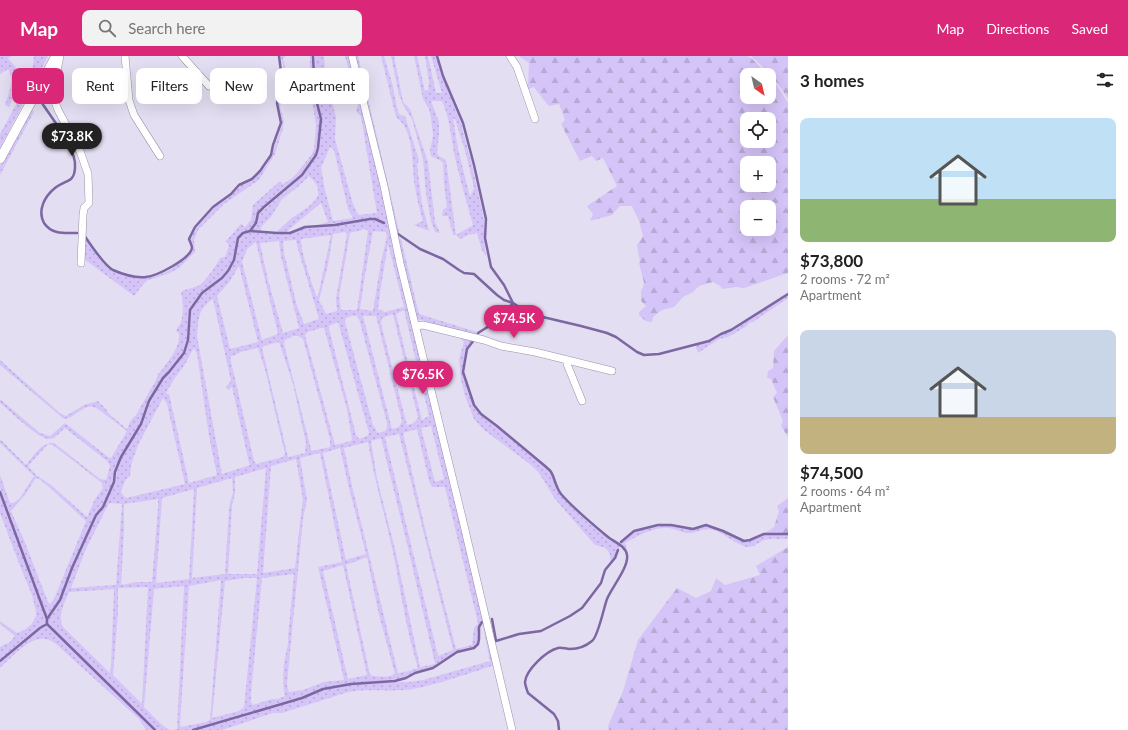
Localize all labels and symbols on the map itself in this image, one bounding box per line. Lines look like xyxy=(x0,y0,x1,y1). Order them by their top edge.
north arrow xyxy=(740,68,776,104)
pin: $73.8K xyxy=(39,123,105,157)
pin: $74.5K xyxy=(481,305,547,339)
pin: $76.5K xyxy=(390,361,456,395)

